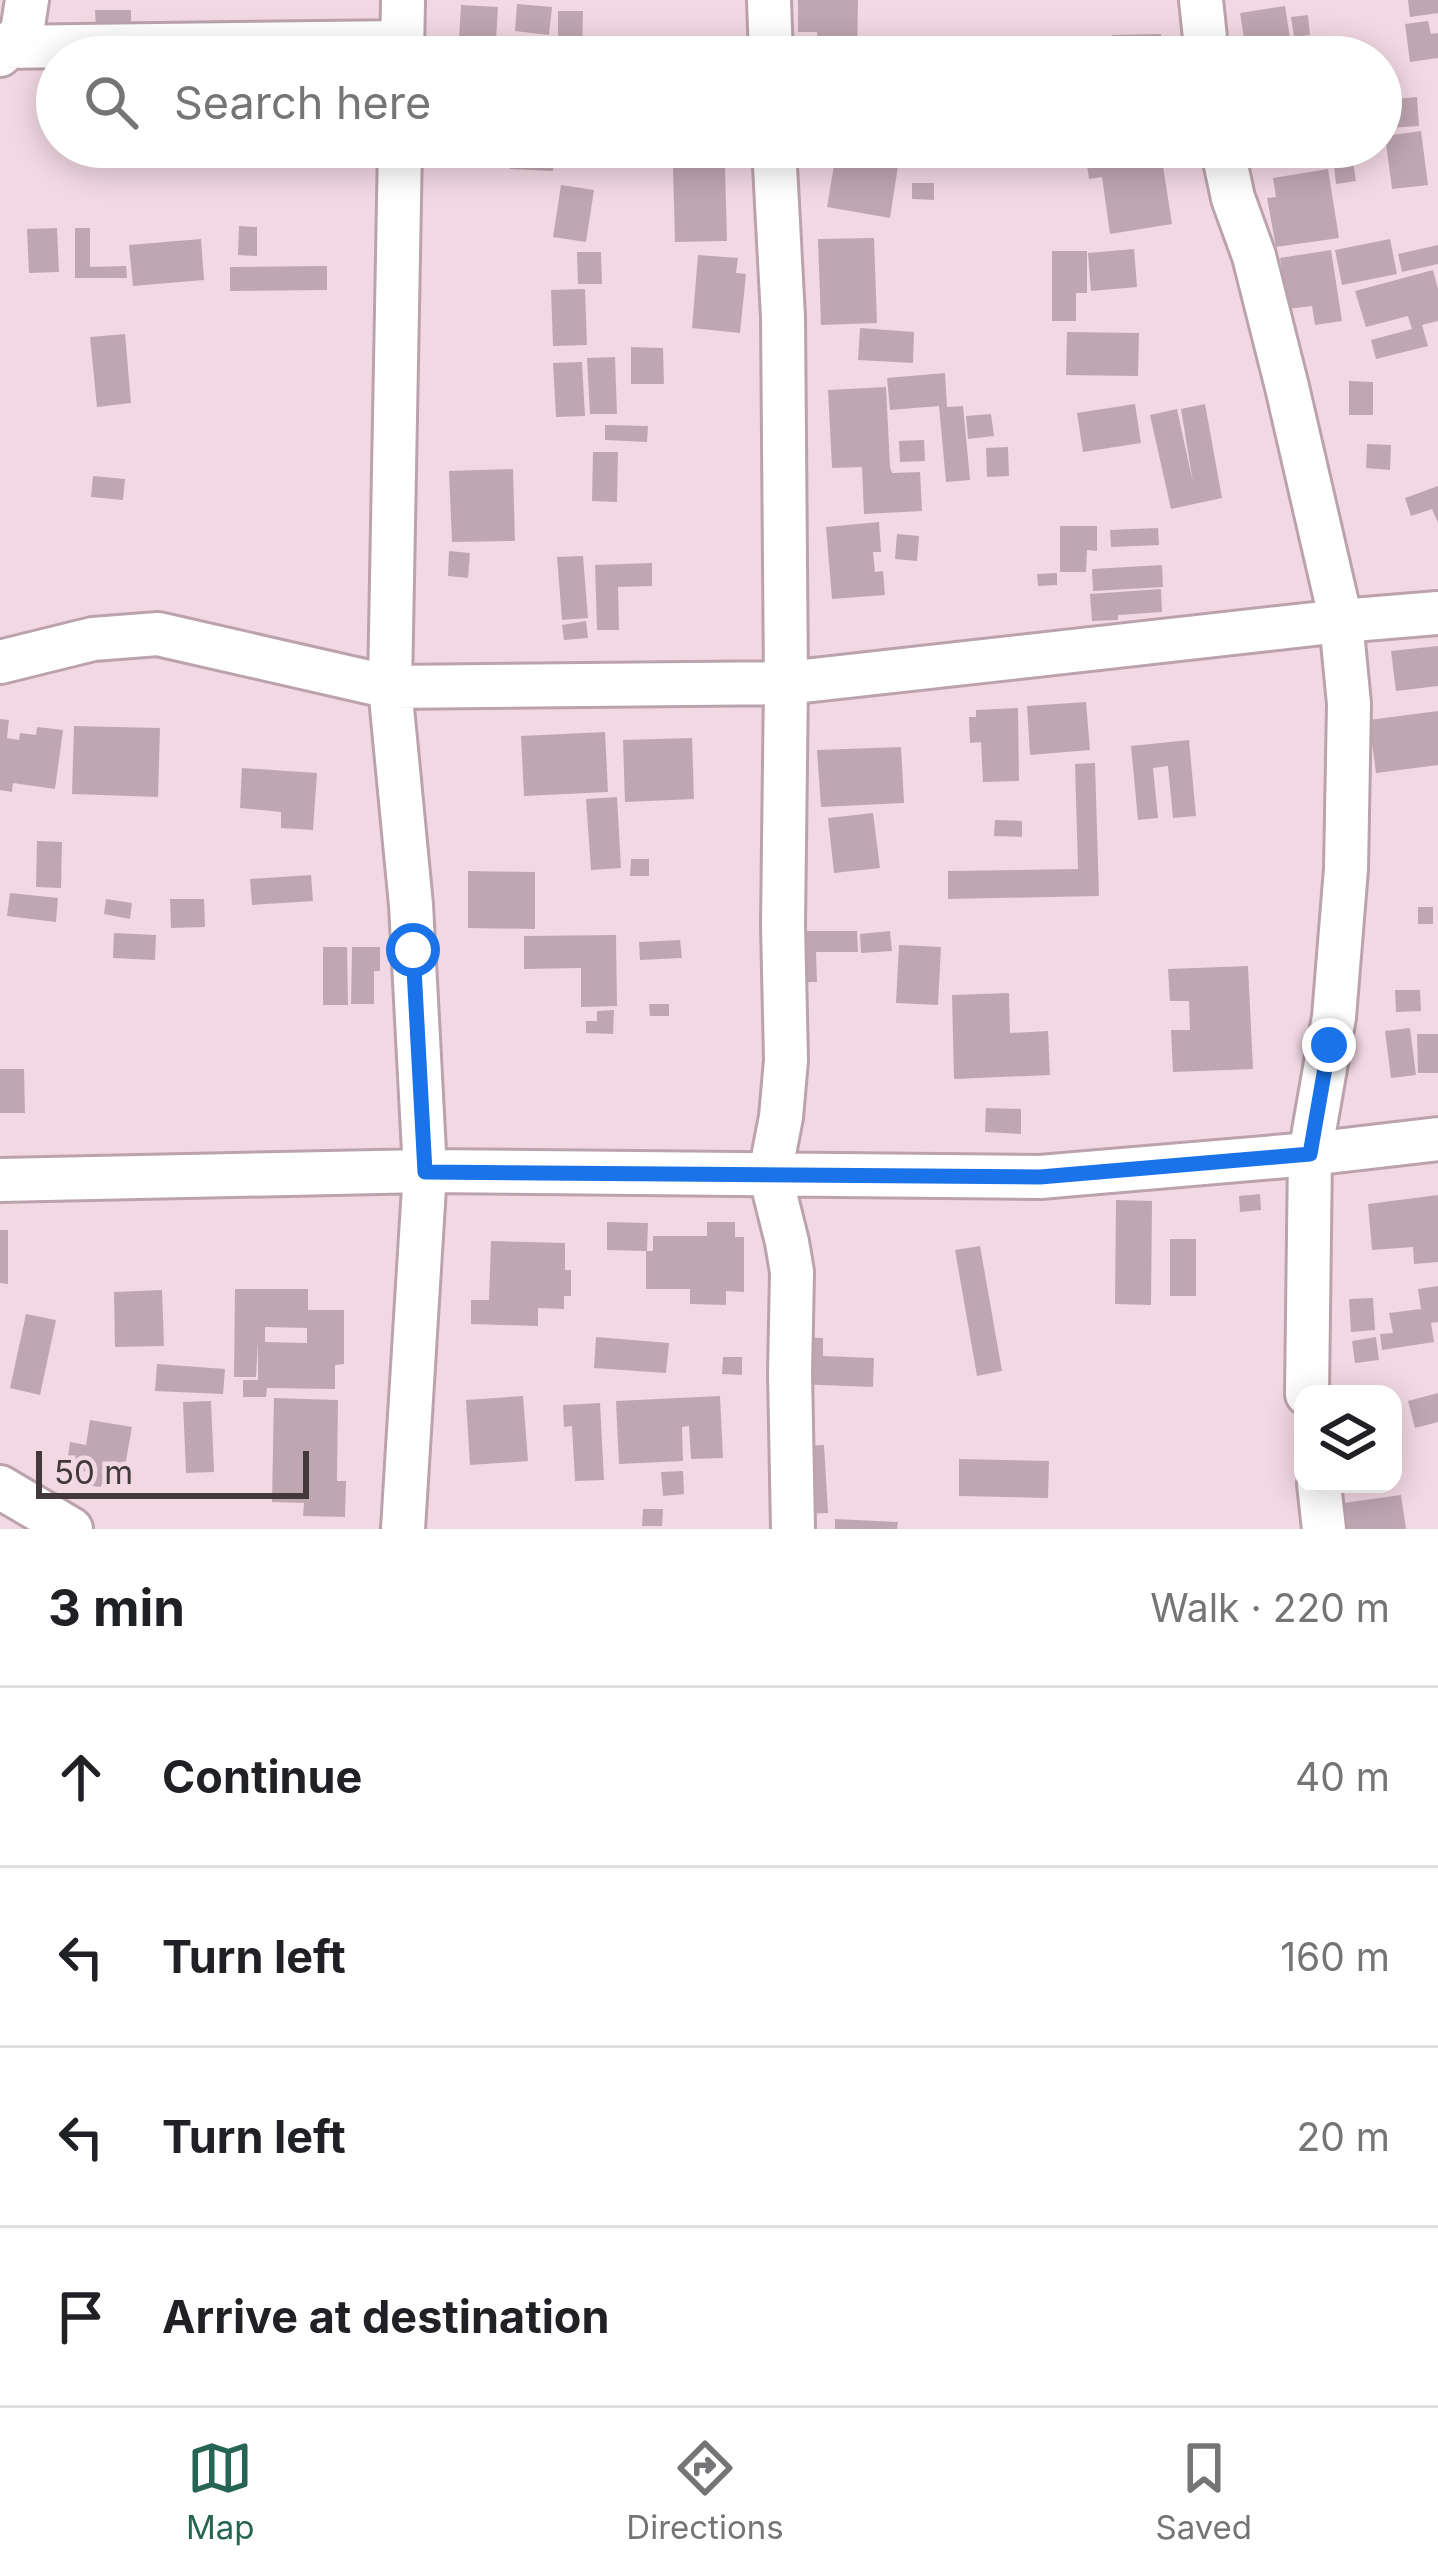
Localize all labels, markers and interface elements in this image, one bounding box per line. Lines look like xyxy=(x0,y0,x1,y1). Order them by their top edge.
search box xyxy=(36,36,1402,168)
icon: search xyxy=(78,69,144,135)
text: Search here xyxy=(174,75,431,130)
route start xyxy=(386,923,440,977)
route end xyxy=(1302,1018,1356,1072)
map controls xyxy=(1294,1385,1402,1493)
button: layers xyxy=(1294,1385,1402,1493)
scale bar xyxy=(36,1445,309,1498)
text: 50 m xyxy=(54,1452,133,1492)
text: 3 min xyxy=(48,1577,185,1638)
text: Walk · 220 m xyxy=(1150,1584,1390,1631)
icon: ahead xyxy=(48,1744,114,1810)
text: Continue xyxy=(162,1749,362,1804)
text: 40 m xyxy=(1295,1753,1390,1800)
icon: left xyxy=(48,1924,114,1990)
text: Turn left xyxy=(162,1929,346,1984)
text: 160 m xyxy=(1280,1933,1390,1980)
icon: left xyxy=(48,2104,114,2170)
text: Turn left xyxy=(162,2109,346,2164)
text: 20 m xyxy=(1296,2113,1390,2160)
icon: arrive xyxy=(48,2284,114,2350)
text: Arrive at destination xyxy=(162,2289,609,2344)
tab: Map xyxy=(186,2435,254,2547)
tab: Directions xyxy=(626,2435,784,2547)
tab: Saved xyxy=(1155,2435,1252,2547)

